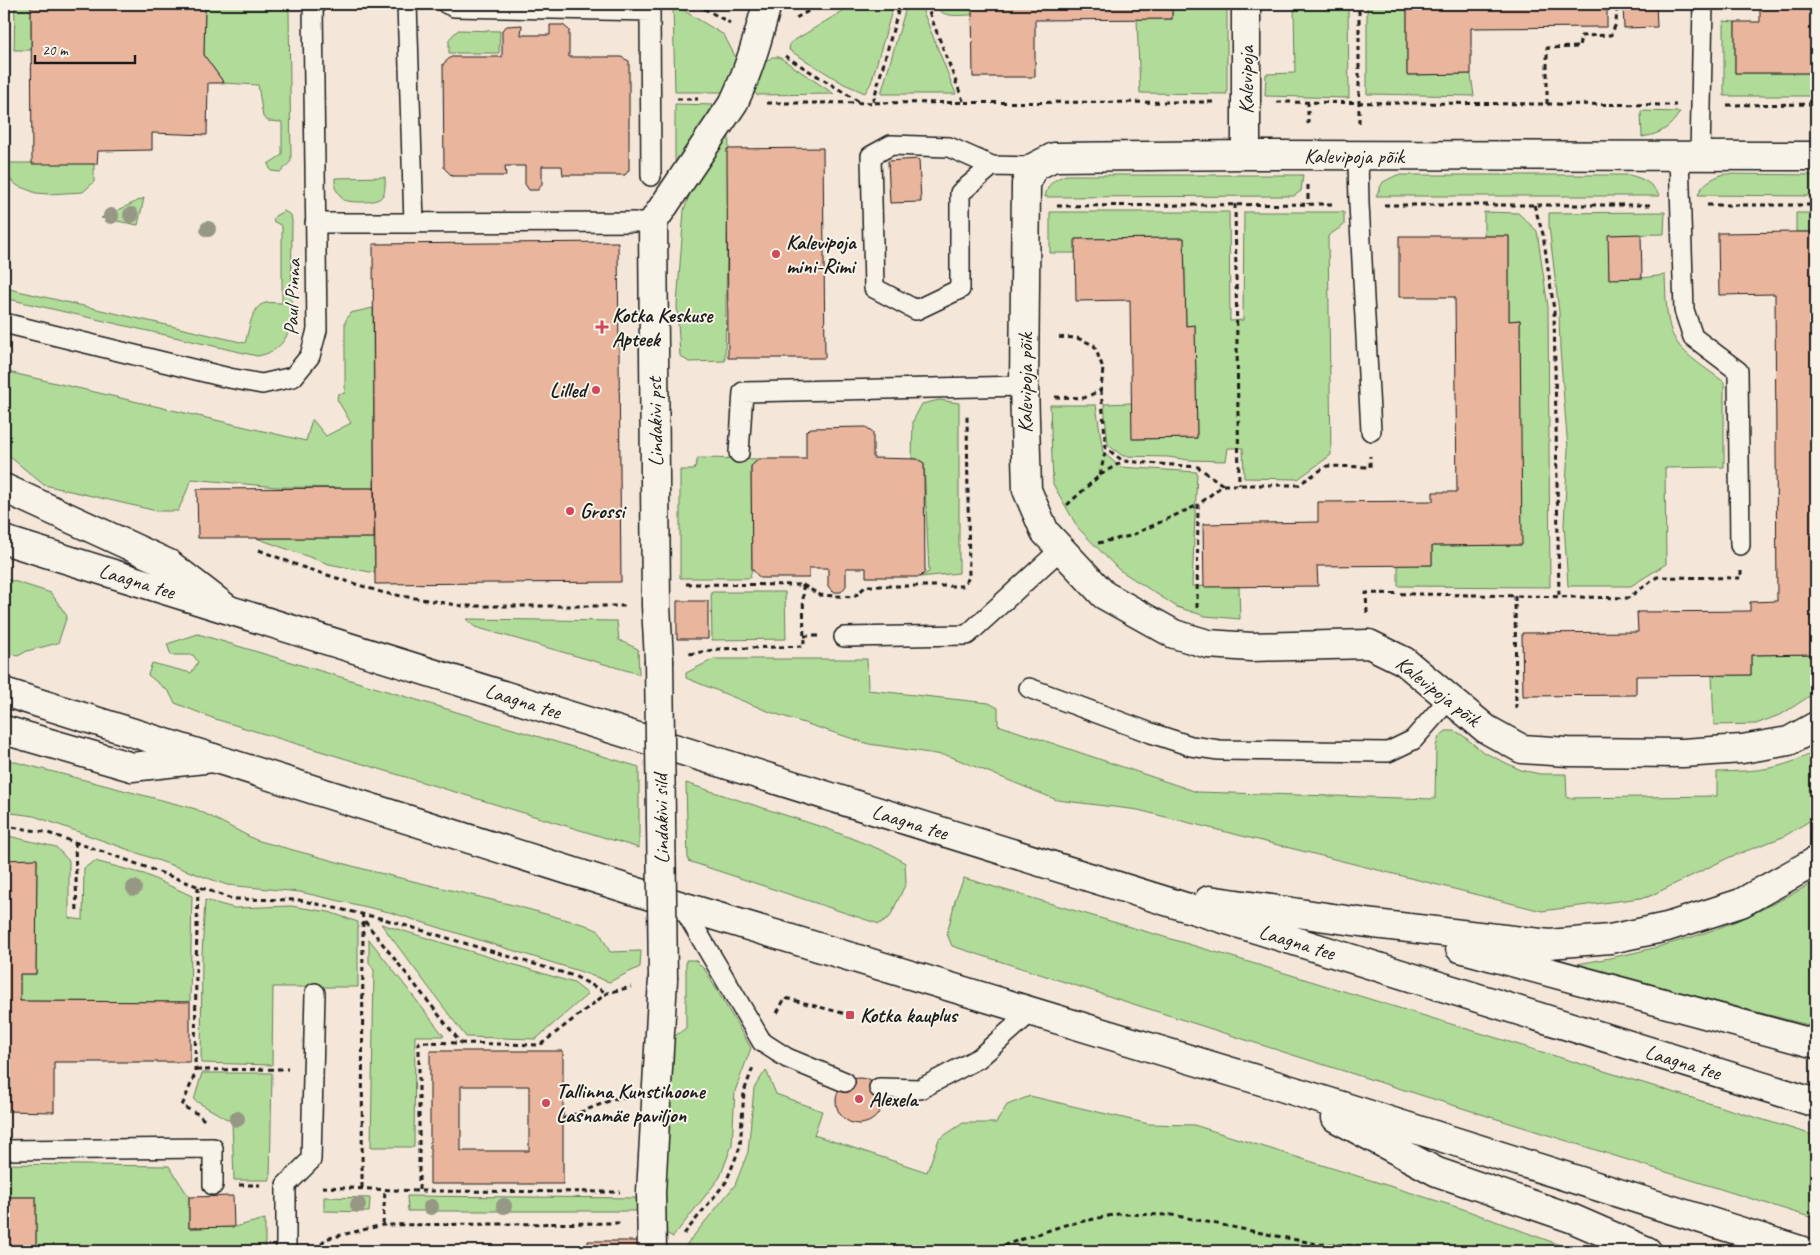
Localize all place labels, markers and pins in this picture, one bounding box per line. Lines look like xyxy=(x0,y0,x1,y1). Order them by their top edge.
place label: Kalevipoja mini-Rimi xyxy=(786,229,857,279)
marker: Kalevipoja mini-Rimi xyxy=(770,248,782,260)
place label: Kotka Keskuse Apteek xyxy=(612,302,714,352)
marker: Kotka Keskuse Apteek xyxy=(596,321,608,333)
place label: Lilled xyxy=(550,377,590,403)
marker: Lilled xyxy=(590,384,602,396)
place label: Grossi xyxy=(580,498,627,524)
marker: Grossi xyxy=(564,505,576,517)
place label: Kotka kauplus xyxy=(860,1002,960,1028)
marker: Kotka kauplus xyxy=(844,1009,856,1021)
place label: Tallinna Kunstihoone Lasnamäe paviljon xyxy=(556,1078,707,1128)
place label: Alexela xyxy=(869,1086,919,1112)
marker: Alexela xyxy=(853,1093,865,1105)
marker: Tallinna Kunstihoone Lasnamäe paviljon xyxy=(540,1097,552,1109)

